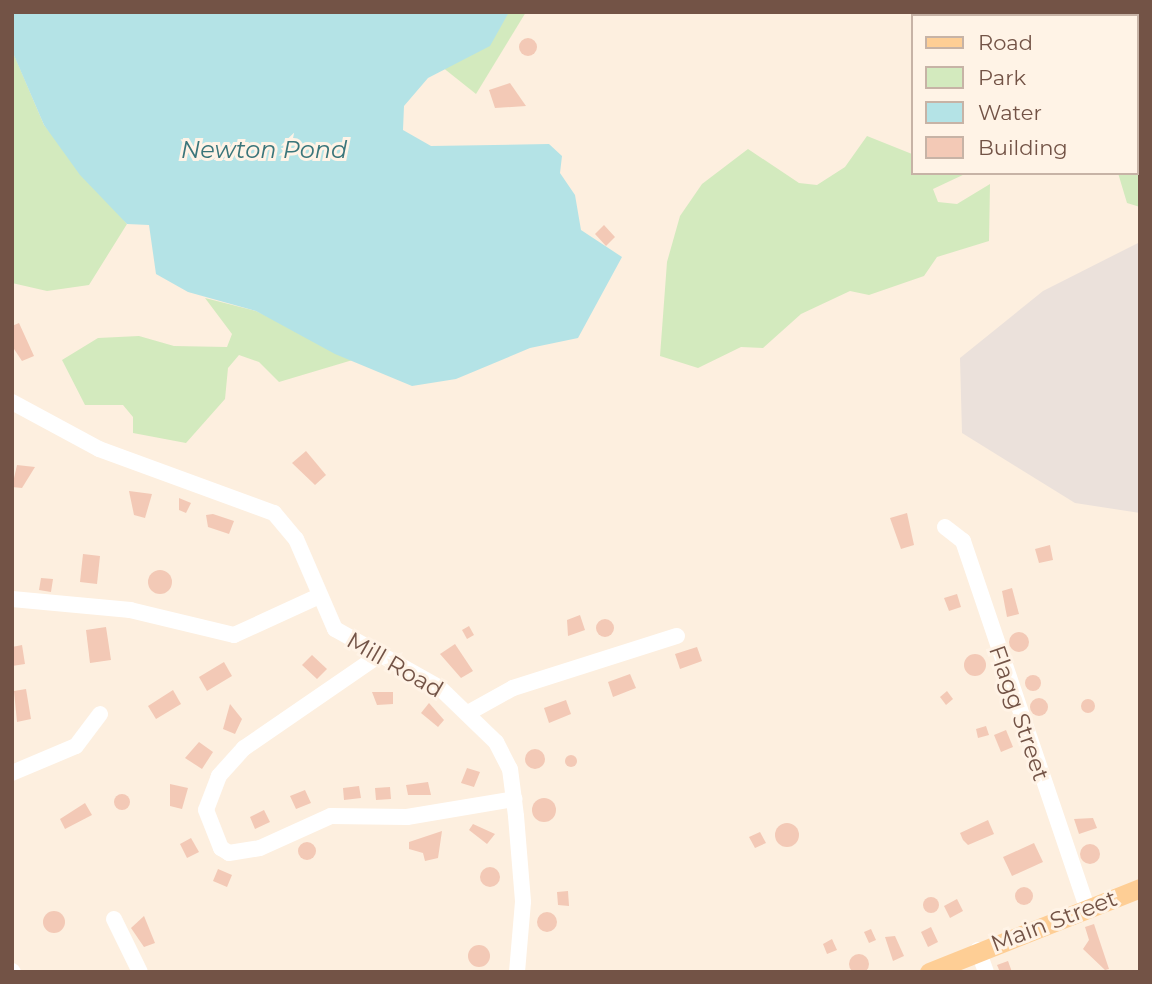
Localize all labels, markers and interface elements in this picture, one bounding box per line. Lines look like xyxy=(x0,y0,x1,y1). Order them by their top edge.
legend xyxy=(911,14,1138,175)
text: Road xyxy=(978,30,1033,55)
text: Park xyxy=(978,65,1026,90)
text: Water xyxy=(978,100,1042,125)
text: Building xyxy=(978,135,1068,160)
water label: Newton Pond xyxy=(181,136,347,164)
street label: Mill Road xyxy=(342,626,448,704)
street label: Flagg Street xyxy=(983,642,1055,784)
street label: Main Street xyxy=(987,884,1121,958)

